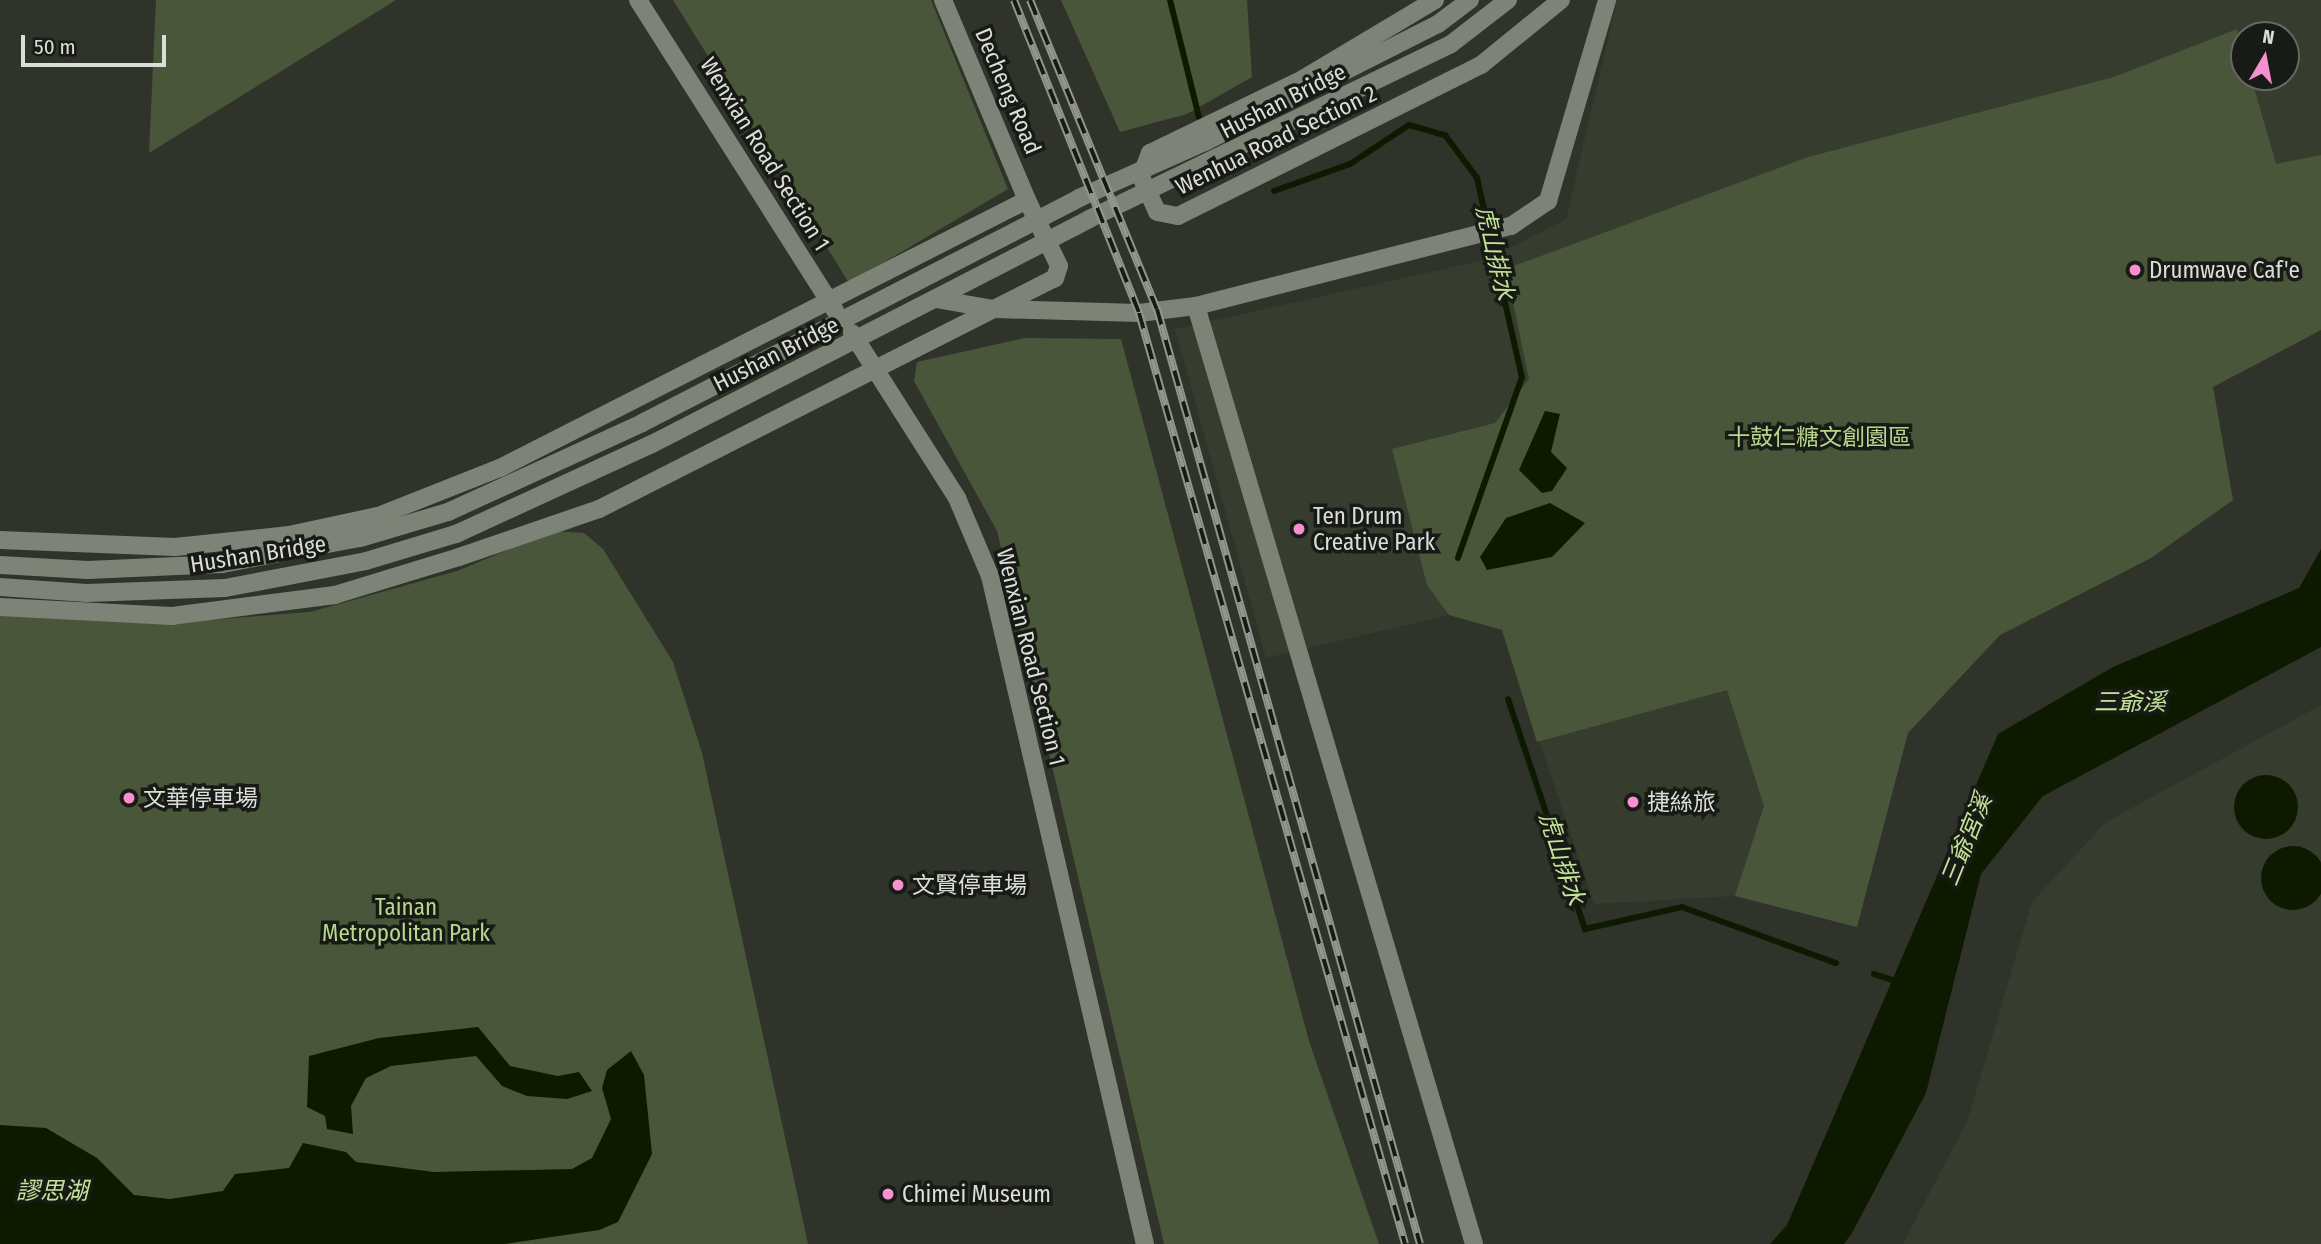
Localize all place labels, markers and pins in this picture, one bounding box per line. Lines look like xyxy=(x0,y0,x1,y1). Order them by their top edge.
place label: Drumwave Caf'e xyxy=(2149,256,2300,284)
marker: Drumwave Caf'e xyxy=(2127,262,2143,278)
place label: Ten Drum Creative Park xyxy=(1313,502,1435,556)
marker: Ten Drum Creative Park xyxy=(1291,521,1307,537)
place label: 文華停車場 xyxy=(143,784,258,812)
place label: 捷絲旅 xyxy=(1647,788,1716,816)
marker: 文華停車場 xyxy=(121,790,137,806)
marker: 捷絲旅 xyxy=(1625,794,1641,810)
place label: 文賢停車場 xyxy=(912,871,1027,899)
marker: 文賢停車場 xyxy=(890,877,906,893)
place label: Chimei Museum xyxy=(902,1180,1051,1208)
marker: Chimei Museum xyxy=(880,1186,896,1202)

